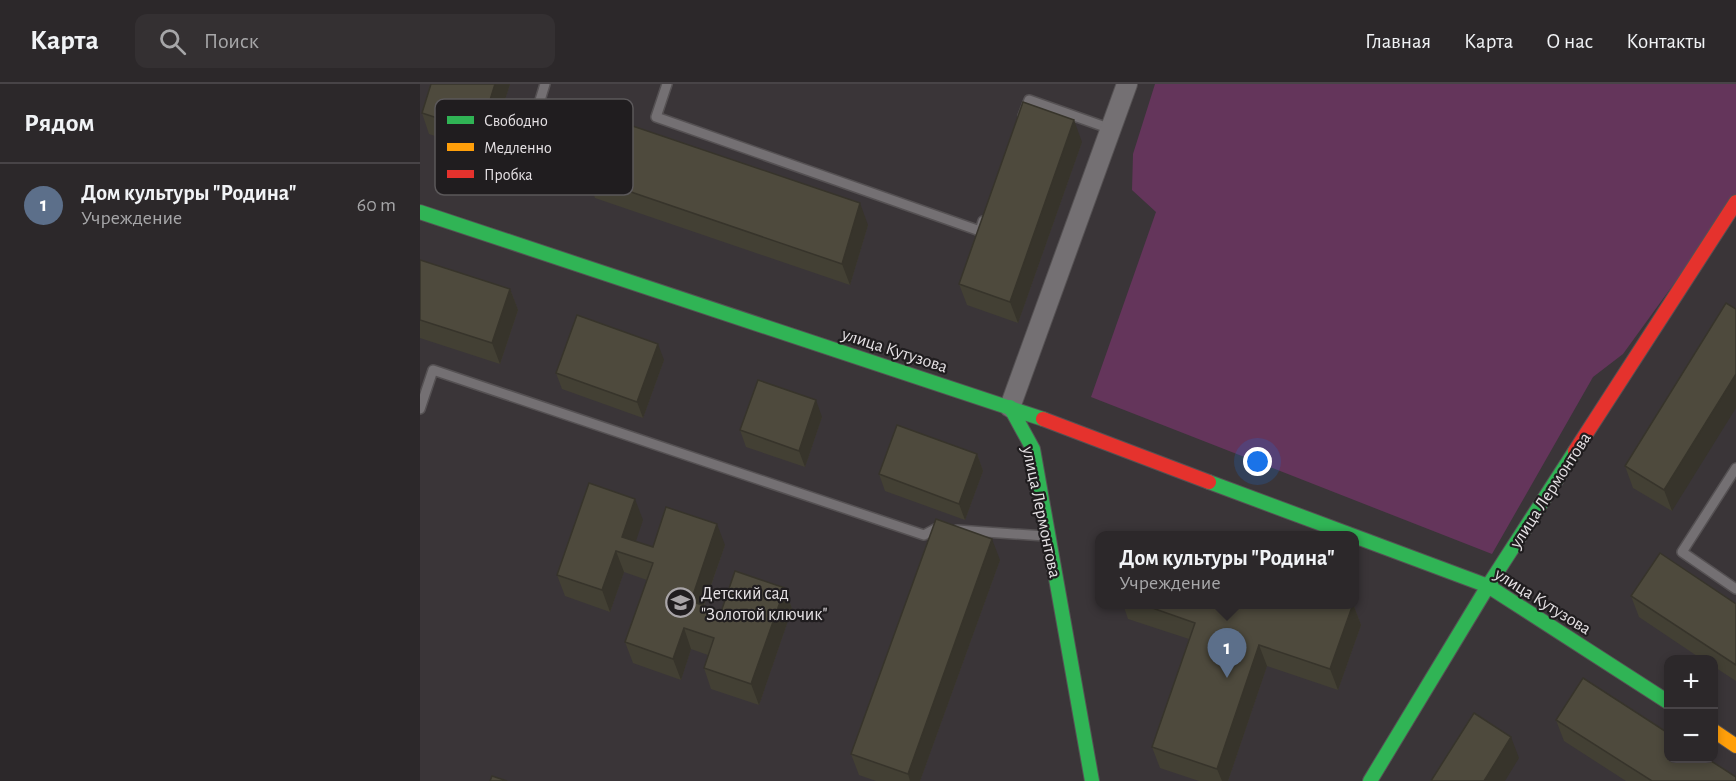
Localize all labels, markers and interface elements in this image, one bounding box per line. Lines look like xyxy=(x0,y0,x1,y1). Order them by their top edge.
search box xyxy=(135,14,555,68)
icon: search xyxy=(156,25,189,58)
text: Карта xyxy=(30,27,99,55)
text: Поиск xyxy=(204,30,259,52)
text: Главная xyxy=(1365,31,1431,52)
text: Карта xyxy=(1464,31,1513,52)
text: О нас xyxy=(1546,31,1593,52)
text: Контакты xyxy=(1626,31,1706,52)
legend xyxy=(435,99,633,195)
text: Рядом xyxy=(24,110,95,136)
text: Свободно xyxy=(484,113,548,129)
text: Медленно xyxy=(484,140,552,156)
text: Пробка xyxy=(484,167,533,183)
text: Дом культуры "Родина" xyxy=(81,182,296,204)
text: 1 xyxy=(40,195,47,215)
text: 60 m xyxy=(357,195,396,215)
text: Учреждение xyxy=(81,208,182,228)
street label: улица Кутузова xyxy=(839,325,950,376)
street label: улица Лермонтова xyxy=(1506,430,1595,552)
street label: улица Лермонтова xyxy=(1018,444,1064,580)
your location xyxy=(1243,447,1272,476)
popup xyxy=(1095,531,1359,609)
text: Дом культуры "Родина" xyxy=(1119,547,1335,569)
street label: улица Кутузова xyxy=(1490,565,1594,639)
text: Учреждение xyxy=(1119,573,1221,593)
place label: Детский сад "Золотой ключик" xyxy=(701,585,828,624)
school or university icon: Детский сад "Золотой ключик" xyxy=(664,587,696,619)
pin: 1 xyxy=(1208,628,1246,678)
map controls xyxy=(1664,655,1718,763)
button: + xyxy=(1664,655,1718,709)
button: − xyxy=(1664,709,1718,763)

